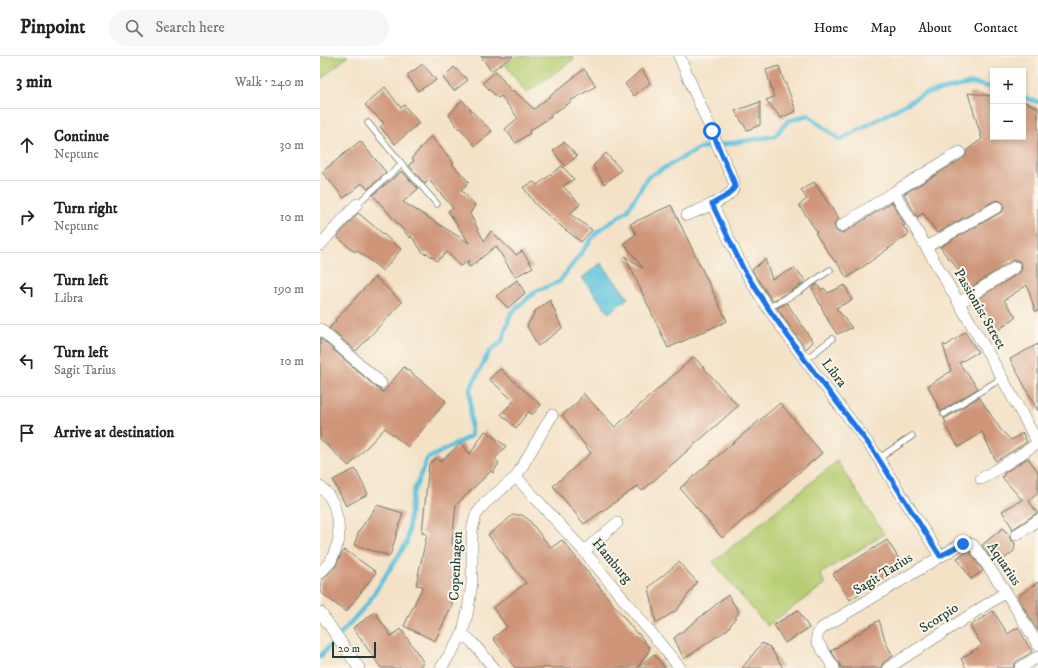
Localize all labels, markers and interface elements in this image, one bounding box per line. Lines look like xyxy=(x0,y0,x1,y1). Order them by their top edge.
search box xyxy=(109,10,389,46)
text: Pinpoint xyxy=(20,16,85,39)
icon: search xyxy=(123,17,145,39)
text: Search here xyxy=(155,18,225,37)
text: Home xyxy=(814,19,848,37)
text: Map xyxy=(870,19,896,37)
text: About xyxy=(918,19,952,37)
text: Contact xyxy=(974,19,1018,37)
map controls xyxy=(990,68,1026,140)
button: + xyxy=(990,68,1026,104)
text: 3 min xyxy=(16,71,52,93)
text: Walk · 240 m xyxy=(235,74,304,90)
button: − xyxy=(990,104,1026,140)
route start xyxy=(703,122,721,140)
text: Continue xyxy=(54,127,109,146)
icon: ahead xyxy=(16,134,38,156)
text: 30 m xyxy=(280,137,304,153)
text: Neptune xyxy=(54,146,99,162)
text: Turn right xyxy=(54,199,117,218)
icon: right xyxy=(16,206,38,228)
text: 10 m xyxy=(280,209,304,225)
text: Neptune xyxy=(54,218,99,234)
street label: Passionist Street xyxy=(950,266,1011,353)
text: Turn left xyxy=(54,271,108,290)
icon: left xyxy=(16,278,38,300)
text: 190 m xyxy=(273,281,304,297)
text: Libra xyxy=(54,290,83,306)
text: Turn left xyxy=(54,343,108,362)
icon: left xyxy=(16,350,38,372)
text: 10 m xyxy=(280,353,304,369)
street label: Libra xyxy=(817,355,851,391)
text: Sagit Tarius xyxy=(54,362,116,378)
icon: arrive xyxy=(16,422,38,444)
text: Arrive at destination xyxy=(54,423,174,442)
street label: Copenhagen xyxy=(445,530,467,601)
street label: Hamburg xyxy=(588,535,636,587)
route end xyxy=(954,535,972,553)
street label: Aquarius xyxy=(983,539,1025,590)
street label: Sagit Tarius xyxy=(850,549,916,599)
street label: Scorpio xyxy=(916,599,962,637)
scale bar xyxy=(332,640,376,659)
text: 20 m xyxy=(338,642,360,656)

